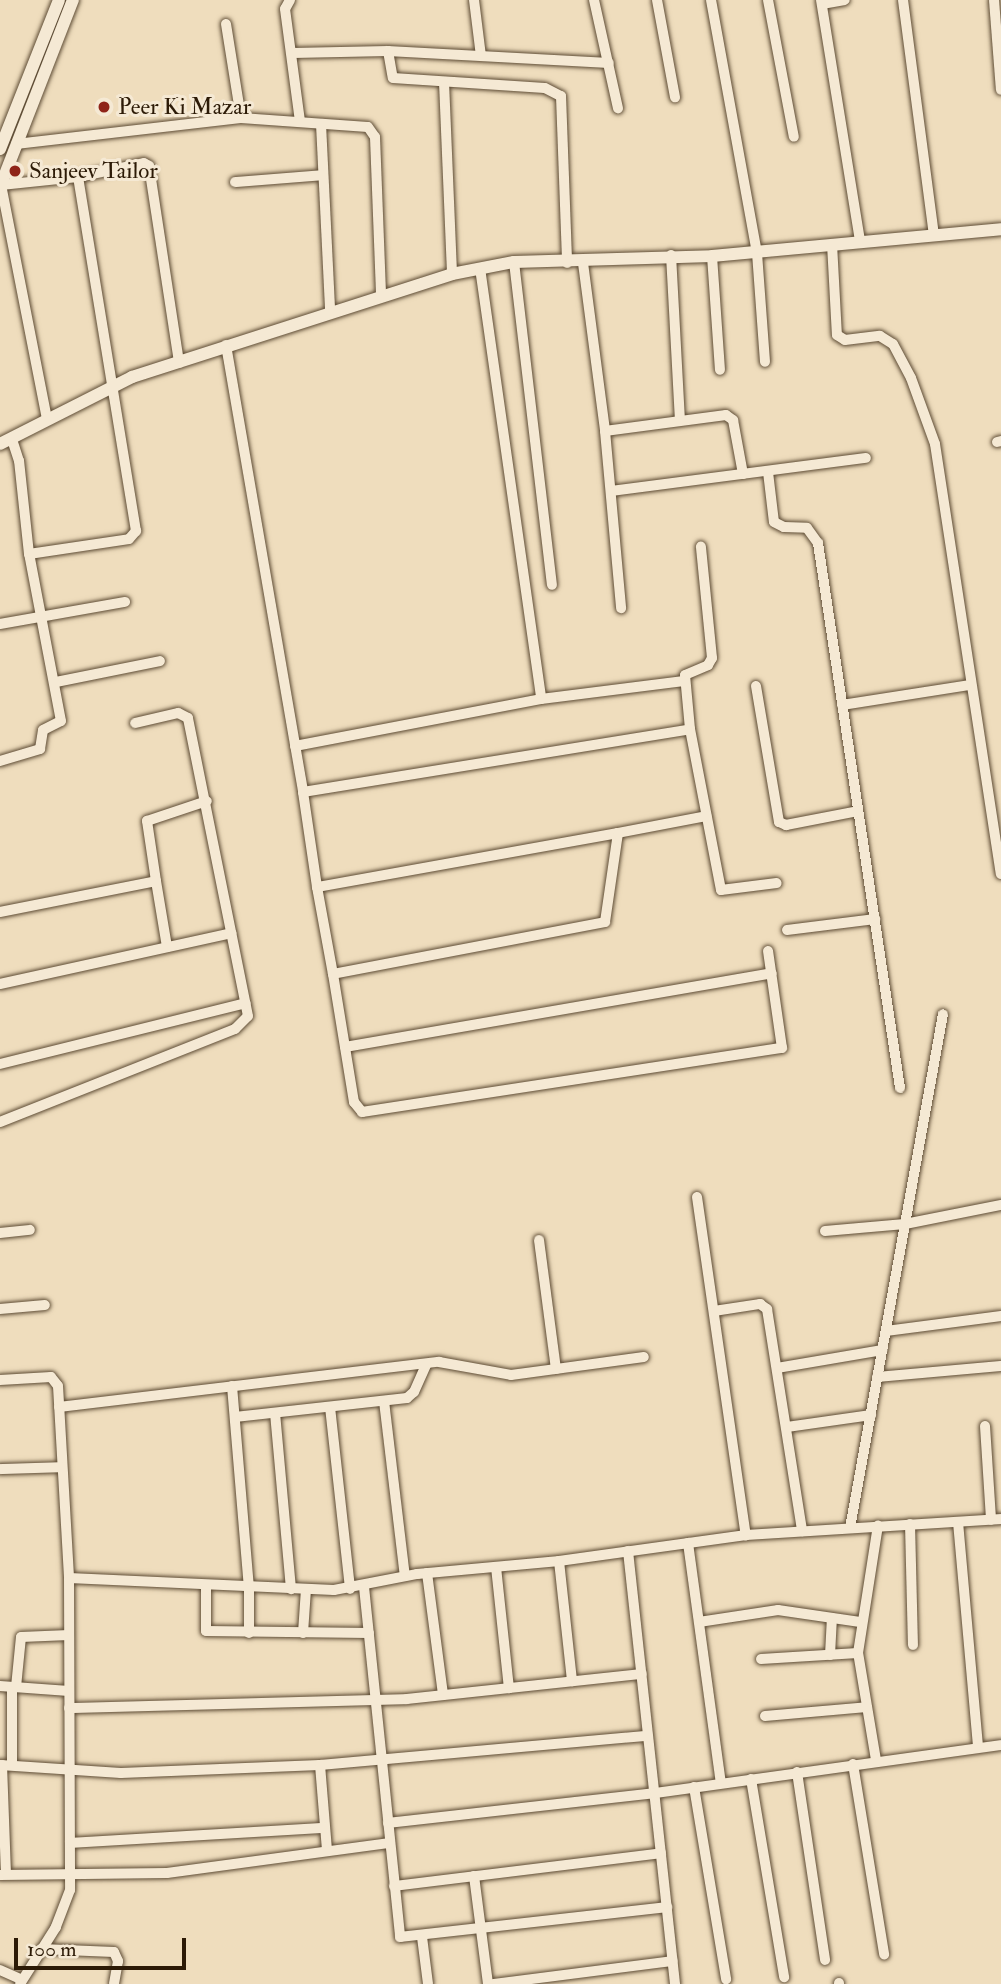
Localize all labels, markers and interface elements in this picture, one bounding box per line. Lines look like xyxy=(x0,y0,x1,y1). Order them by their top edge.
place label: Peer Ki Mazar xyxy=(118,93,251,121)
marker: Peer Ki Mazar xyxy=(96,99,112,115)
place label: Sanjeev Tailor xyxy=(29,157,158,185)
marker: Sanjeev Tailor xyxy=(7,163,23,179)
scale bar xyxy=(18,1924,189,1968)
text: 100 m xyxy=(27,1936,77,1963)

